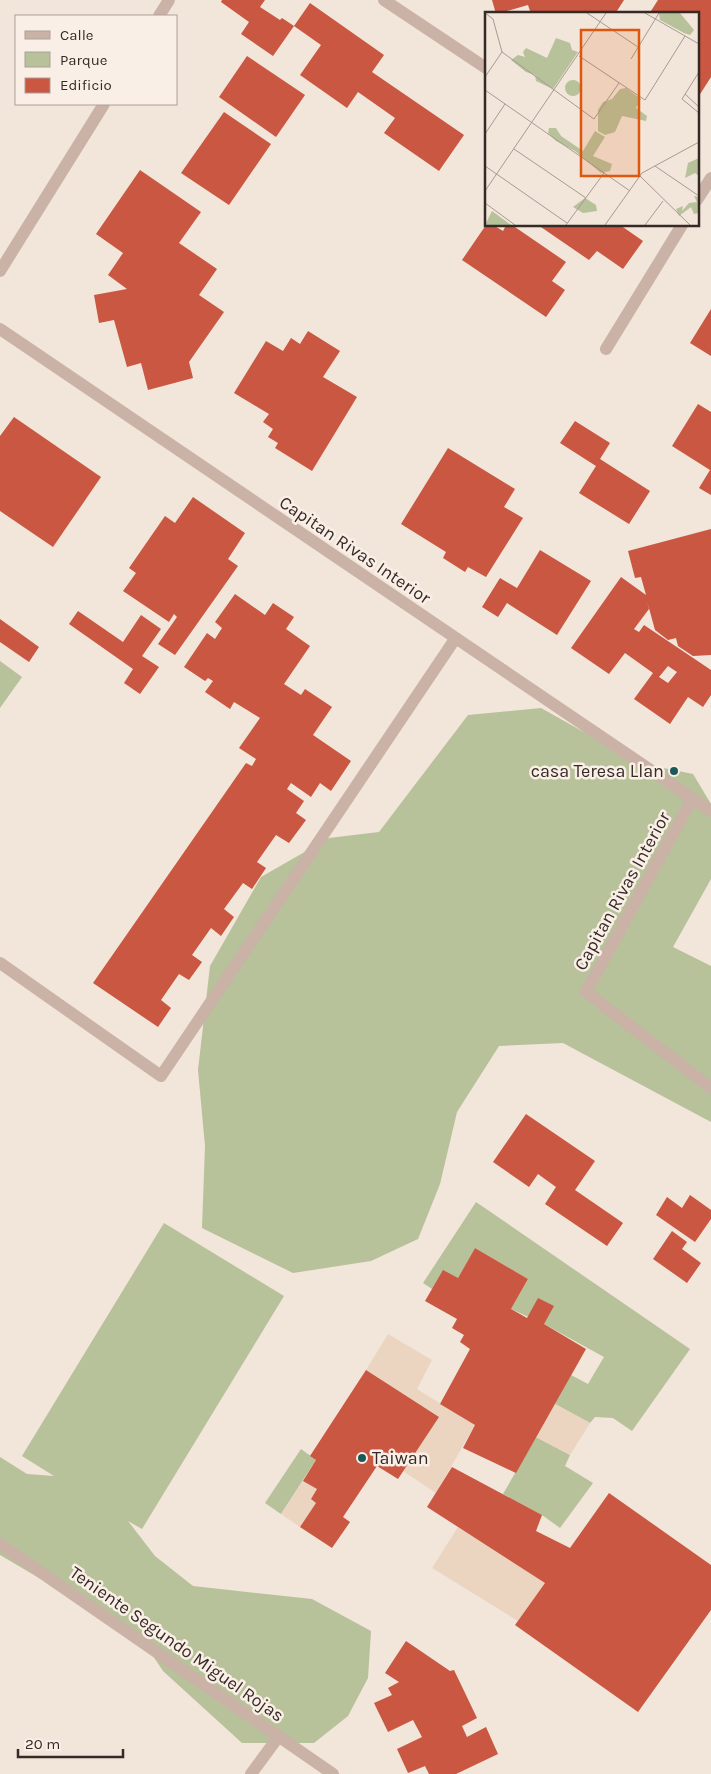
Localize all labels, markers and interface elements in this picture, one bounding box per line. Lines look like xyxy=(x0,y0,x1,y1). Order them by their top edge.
inset map xyxy=(485,12,698,226)
legend xyxy=(15,15,178,105)
text: Calle xyxy=(60,26,94,44)
text: Parque xyxy=(60,51,108,69)
text: Edificio xyxy=(60,76,112,94)
street label: Capitan Rivas Interior xyxy=(275,491,435,609)
place label: casa Teresa Llan xyxy=(531,760,664,782)
marker: casa Teresa Llan xyxy=(668,765,680,777)
street label: Capitan Rivas Interior xyxy=(569,807,675,974)
place label: Taiwan xyxy=(372,1447,429,1469)
marker: Taiwan xyxy=(356,1452,368,1464)
street label: Teniente Segundo Miguel Rojas xyxy=(66,1561,288,1727)
scale bar xyxy=(18,1726,122,1758)
text: 20 m xyxy=(25,1735,60,1753)

